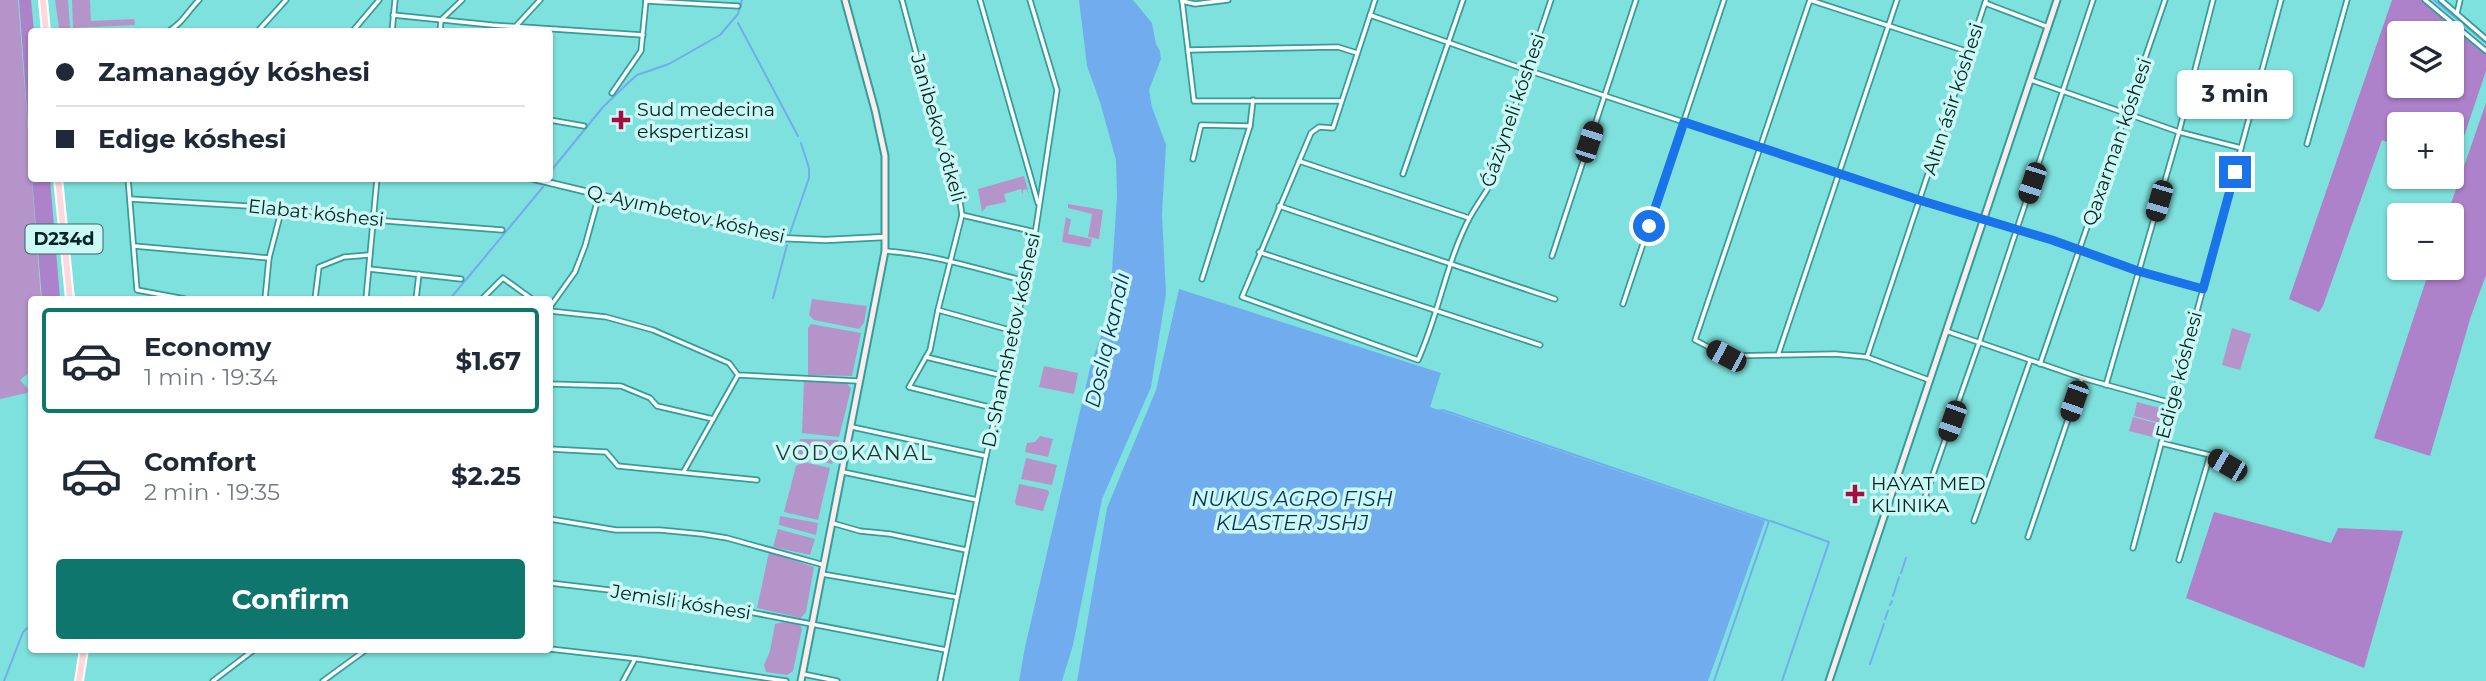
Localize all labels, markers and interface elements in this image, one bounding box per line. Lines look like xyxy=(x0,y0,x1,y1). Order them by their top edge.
street label: Altın ásir kóshesi xyxy=(1918,20,1988,178)
map controls xyxy=(2387,21,2464,280)
button: layers xyxy=(2387,21,2464,98)
street label: Ǵáziyneli kóshesi xyxy=(1476,30,1550,190)
street label: Janibekov ótkeli xyxy=(906,50,970,205)
street label: Qaxarman kóshesi xyxy=(2078,55,2156,229)
text: Zamanagóy kóshesi xyxy=(98,56,370,88)
callout: 3 min xyxy=(2177,71,2293,120)
text: 3 min xyxy=(2201,80,2269,108)
place label: Sud medecina ekspertizası xyxy=(637,98,775,143)
marker: Sud medecina ekspertizası xyxy=(611,110,631,130)
button: + xyxy=(2387,112,2464,189)
car xyxy=(1573,119,1606,165)
text: Edige kóshesi xyxy=(98,123,287,155)
route end xyxy=(2219,156,2251,188)
car xyxy=(2016,160,2049,206)
car xyxy=(2144,178,2175,224)
street label: Q. Ayımbetov kóshesi xyxy=(585,180,787,248)
street label: Elabat kóshesi xyxy=(247,194,385,232)
button: − xyxy=(2387,203,2464,280)
route start xyxy=(1633,210,1665,242)
road number: D234d xyxy=(25,225,102,254)
street label: D. Shamshetov kóshesi xyxy=(977,231,1045,449)
water label: Doslıq kanalı xyxy=(1079,270,1135,410)
street label: Edige kóshesi xyxy=(2151,309,2207,441)
icon: car xyxy=(60,329,123,392)
text: Economy xyxy=(144,331,271,363)
car xyxy=(1703,337,1750,375)
text: $1.67 xyxy=(455,345,521,377)
text: 1 min · 19:34 xyxy=(144,363,278,391)
car xyxy=(2058,378,2091,424)
car xyxy=(1936,398,1969,444)
district label: VODOKANAL xyxy=(776,440,934,465)
icon: car xyxy=(60,444,123,507)
car xyxy=(2204,445,2251,485)
text: Comfort xyxy=(144,446,256,478)
text: $2.25 xyxy=(451,460,521,492)
place label: HAYAT MED KLINIKA xyxy=(1871,472,1986,517)
text: 2 min · 19:35 xyxy=(144,478,280,506)
marker: HAYAT MED KLINIKA xyxy=(1845,484,1865,504)
water label: NUKUS AGRO FISH KLASTER JSHJ xyxy=(1191,486,1393,535)
button: Confirm xyxy=(56,559,525,639)
street label: Jemisli kóshesi xyxy=(608,579,753,624)

